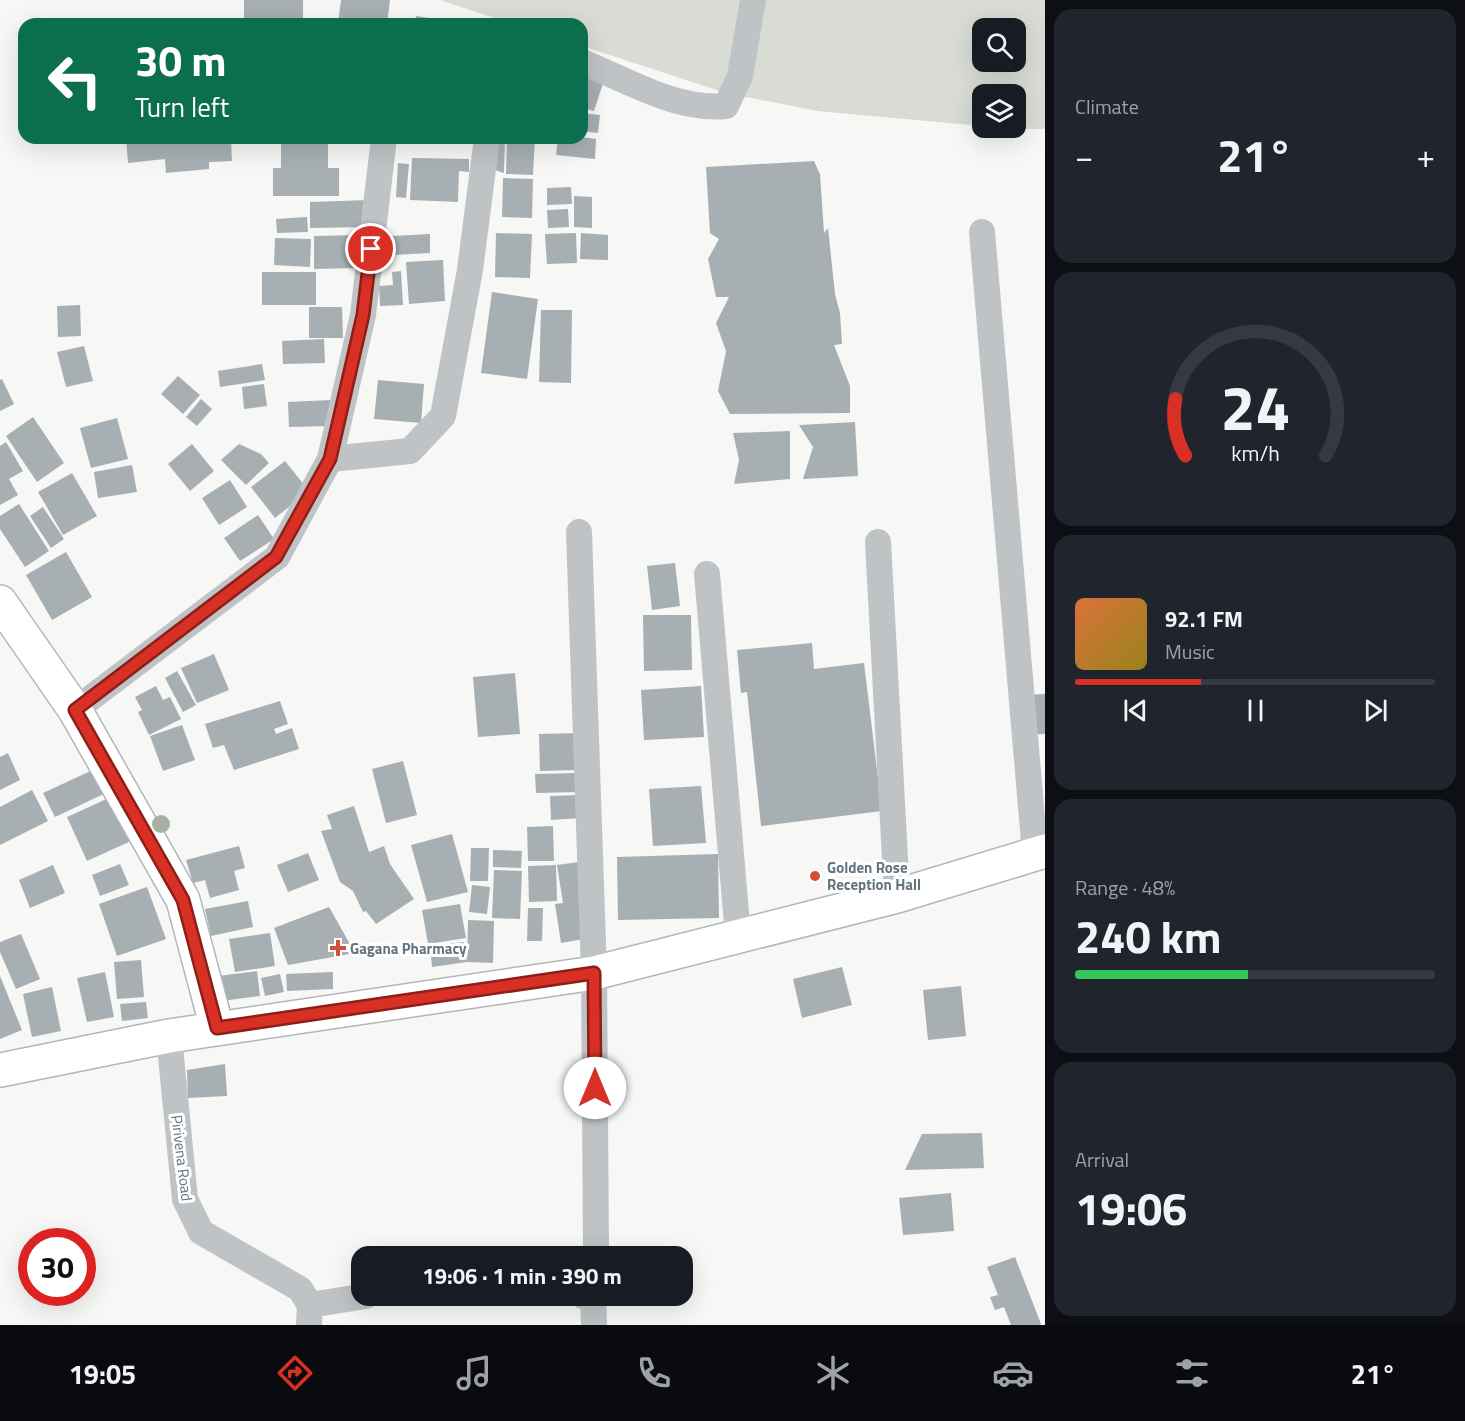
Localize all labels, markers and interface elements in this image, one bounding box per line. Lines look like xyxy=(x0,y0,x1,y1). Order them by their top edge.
map controls xyxy=(972,18,1026,138)
button: search xyxy=(972,18,1026,72)
text: 30 m xyxy=(135,28,227,92)
icon: left xyxy=(36,42,114,120)
button: layers xyxy=(972,84,1026,138)
text: Turn left xyxy=(135,86,229,127)
text: Climate xyxy=(1075,91,1139,122)
text: 21° xyxy=(1217,121,1293,189)
text: − xyxy=(1075,131,1093,181)
text: + xyxy=(1417,131,1435,181)
pin xyxy=(345,223,396,274)
icon: arrive xyxy=(354,232,387,265)
text: 24 xyxy=(1220,359,1290,454)
text: km/h xyxy=(1231,438,1279,470)
text: 92.1 FM xyxy=(1165,602,1243,636)
text: Music xyxy=(1165,636,1215,667)
icon: previous xyxy=(1119,694,1152,727)
icon: pause xyxy=(1239,694,1272,727)
icon: next xyxy=(1359,694,1392,727)
place label: Golden Rose Reception Hall xyxy=(827,856,921,896)
marker: Golden Rose Reception Hall xyxy=(808,869,822,883)
text: Range · 48% xyxy=(1075,872,1175,903)
text: 240 km xyxy=(1075,902,1221,970)
place label: Gagana Pharmacy xyxy=(350,937,467,960)
marker: Gagana Pharmacy xyxy=(331,941,345,955)
position arrow xyxy=(563,1056,627,1120)
street label: Pirivena Road xyxy=(165,1114,199,1202)
text: Arrival xyxy=(1075,1144,1129,1175)
text: 19:06 xyxy=(1075,1174,1187,1242)
speed limit sign: 30 xyxy=(18,1228,96,1306)
text: 19:06 · 1 min · 390 m xyxy=(422,1259,622,1293)
icon: directions xyxy=(274,1352,316,1394)
icon: music xyxy=(453,1352,495,1394)
icon: phone xyxy=(633,1352,675,1394)
icon: climate xyxy=(812,1352,854,1394)
icon: car xyxy=(992,1352,1034,1394)
icon: filters xyxy=(1171,1352,1213,1394)
text: 19:05 xyxy=(69,1353,136,1394)
text: 21° xyxy=(1351,1353,1396,1394)

